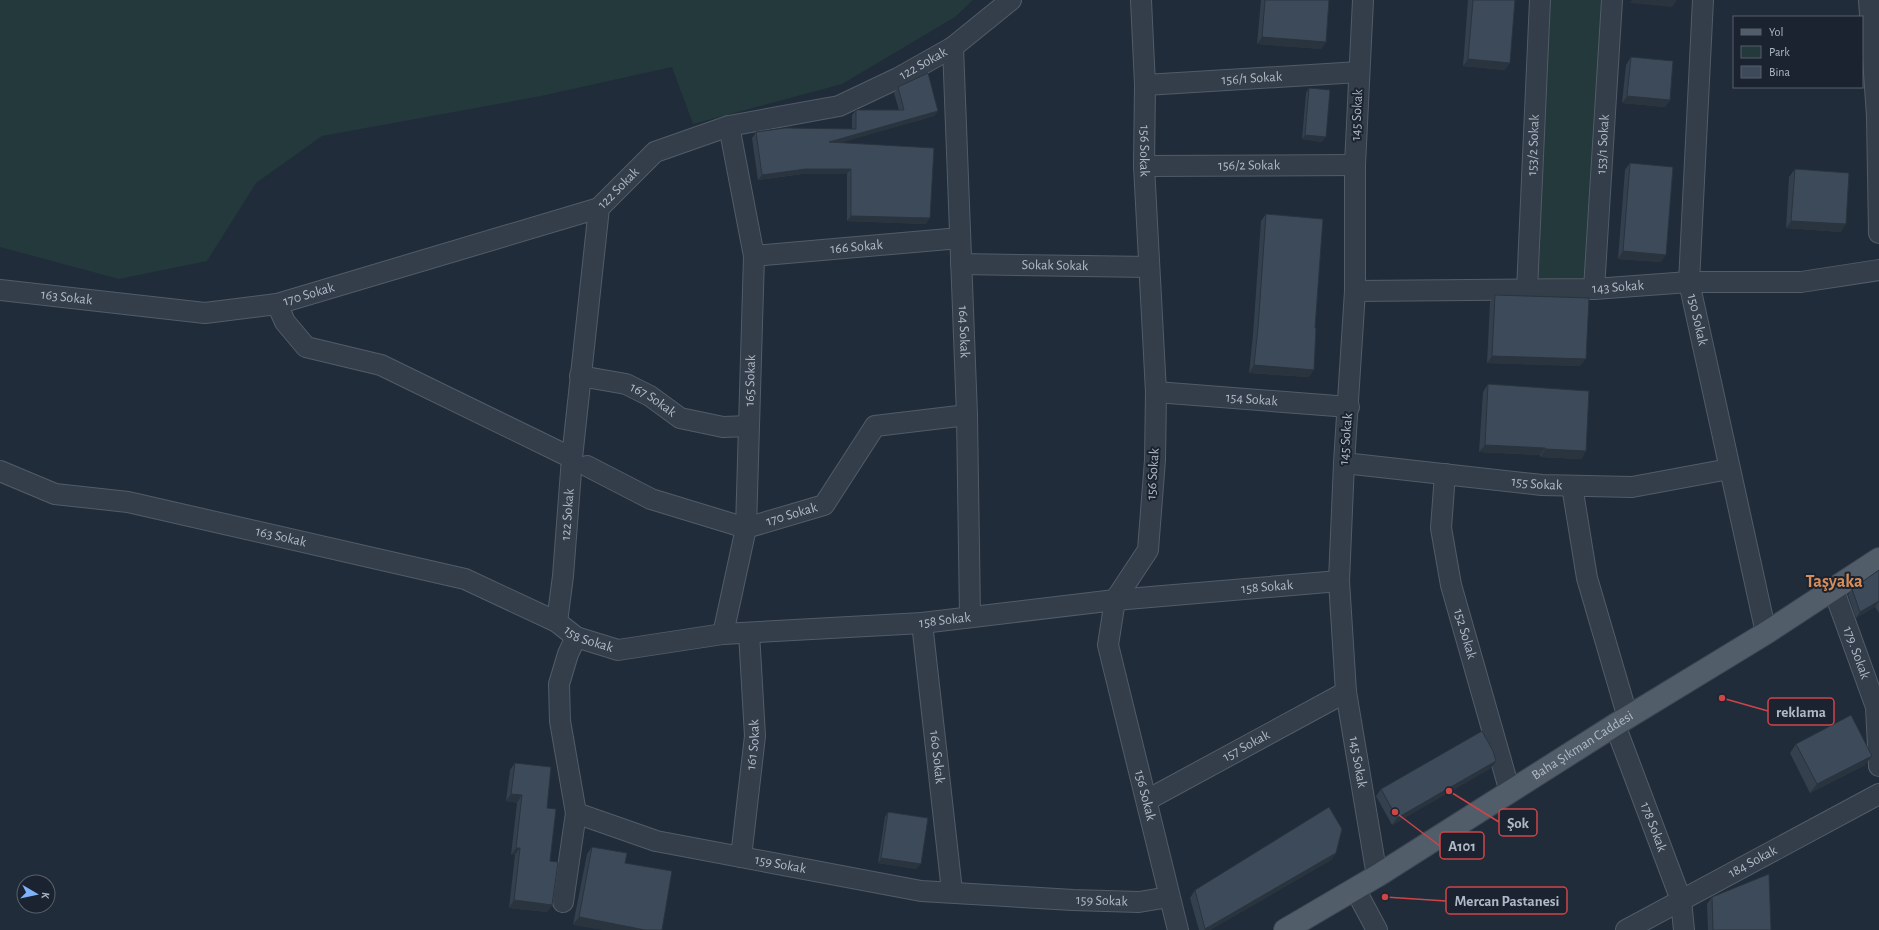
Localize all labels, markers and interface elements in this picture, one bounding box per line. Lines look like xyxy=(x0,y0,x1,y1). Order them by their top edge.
legend xyxy=(1733,16,1863,88)
text: Yol xyxy=(1769,26,1783,38)
street label: 122 Sokak xyxy=(897,45,950,83)
text: Park xyxy=(1769,46,1790,58)
text: Bina xyxy=(1769,66,1791,78)
street label: 156/1 Sokak xyxy=(1221,70,1283,87)
street label: 145 Sokak xyxy=(1349,88,1365,141)
street label: 153/1 Sokak xyxy=(1594,113,1612,175)
street label: 153/2 Sokak xyxy=(1525,114,1542,176)
street label: 156 Sokak xyxy=(1137,125,1152,178)
street label: 156/2 Sokak xyxy=(1218,158,1281,173)
street label: 122 Sokak xyxy=(595,165,642,212)
street label: 166 Sokak xyxy=(830,238,884,256)
street label: Sokak Sokak xyxy=(1022,258,1089,273)
street label: 143 Sokak xyxy=(1592,278,1645,296)
street label: 170 Sokak xyxy=(282,280,337,309)
street label: 163 Sokak xyxy=(40,288,94,307)
street label: 150 Sokak xyxy=(1685,293,1710,348)
street label: 164 Sokak xyxy=(956,305,972,359)
street label: 165 Sokak xyxy=(743,354,758,407)
street label: 167 Sokak xyxy=(628,380,679,420)
street label: 154 Sokak xyxy=(1225,390,1279,408)
street label: 145 Sokak xyxy=(1337,412,1355,465)
street label: 156 Sokak xyxy=(1144,447,1162,500)
street label: 155 Sokak xyxy=(1511,475,1563,492)
street label: 122 Sokak xyxy=(559,487,577,541)
street label: 170 Sokak xyxy=(765,500,819,529)
street label: 163 Sokak xyxy=(254,524,308,550)
district label: Taşyaka xyxy=(1805,573,1863,591)
street label: 158 Sokak xyxy=(1241,578,1294,596)
street label: 152 Sokak xyxy=(1451,607,1479,661)
street label: 158 Sokak xyxy=(919,610,972,630)
street label: 158 Sokak xyxy=(561,623,615,655)
street label: 179. Sokak xyxy=(1841,625,1873,682)
callout: reklama xyxy=(1768,698,1834,725)
text: reklama xyxy=(1776,705,1826,720)
street label: Baha Şıkman Caddesi xyxy=(1529,709,1636,783)
street label: 161 Sokak xyxy=(744,718,762,771)
street label: 157 Sokak xyxy=(1221,727,1273,764)
street label: 160 Sokak xyxy=(927,730,947,785)
street label: 145 Sokak xyxy=(1347,735,1369,789)
street label: 156 Sokak xyxy=(1132,769,1158,823)
street label: 178 Sokak xyxy=(1638,800,1669,854)
callout: Şok xyxy=(1499,809,1537,836)
text: Şok xyxy=(1507,816,1530,831)
callout: A101 xyxy=(1440,832,1484,859)
text: A101 xyxy=(1448,839,1476,854)
street label: 184 Sokak xyxy=(1726,843,1780,880)
street label: 159 Sokak xyxy=(754,853,808,876)
north arrow xyxy=(16,874,56,914)
callout: Mercan Pastanesi xyxy=(1446,887,1567,914)
text: K xyxy=(39,891,51,900)
street label: 159 Sokak xyxy=(1076,893,1128,909)
text: Mercan Pastanesi xyxy=(1455,894,1559,909)

